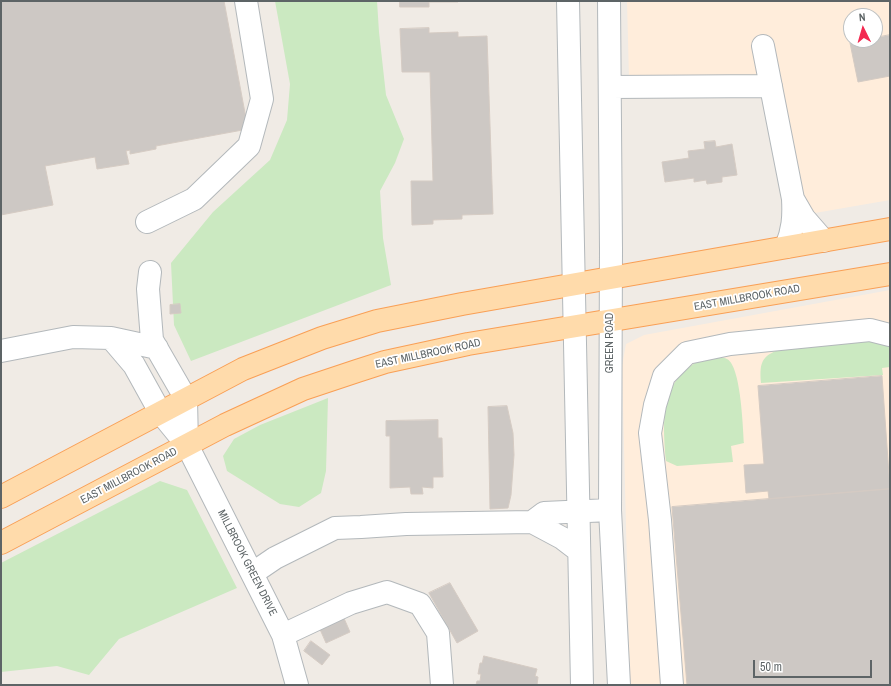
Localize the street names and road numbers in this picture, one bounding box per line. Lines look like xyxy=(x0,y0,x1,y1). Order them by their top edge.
street label: EAST MILLBROOK ROAD xyxy=(693,282,801,314)
street label: GREEN ROAD xyxy=(603,313,617,373)
street label: EAST MILLBROOK ROAD xyxy=(374,336,482,372)
street label: EAST MILLBROOK ROAD xyxy=(79,445,179,507)
street label: MILLBROOK GREEN DRIVE xyxy=(214,508,280,618)

